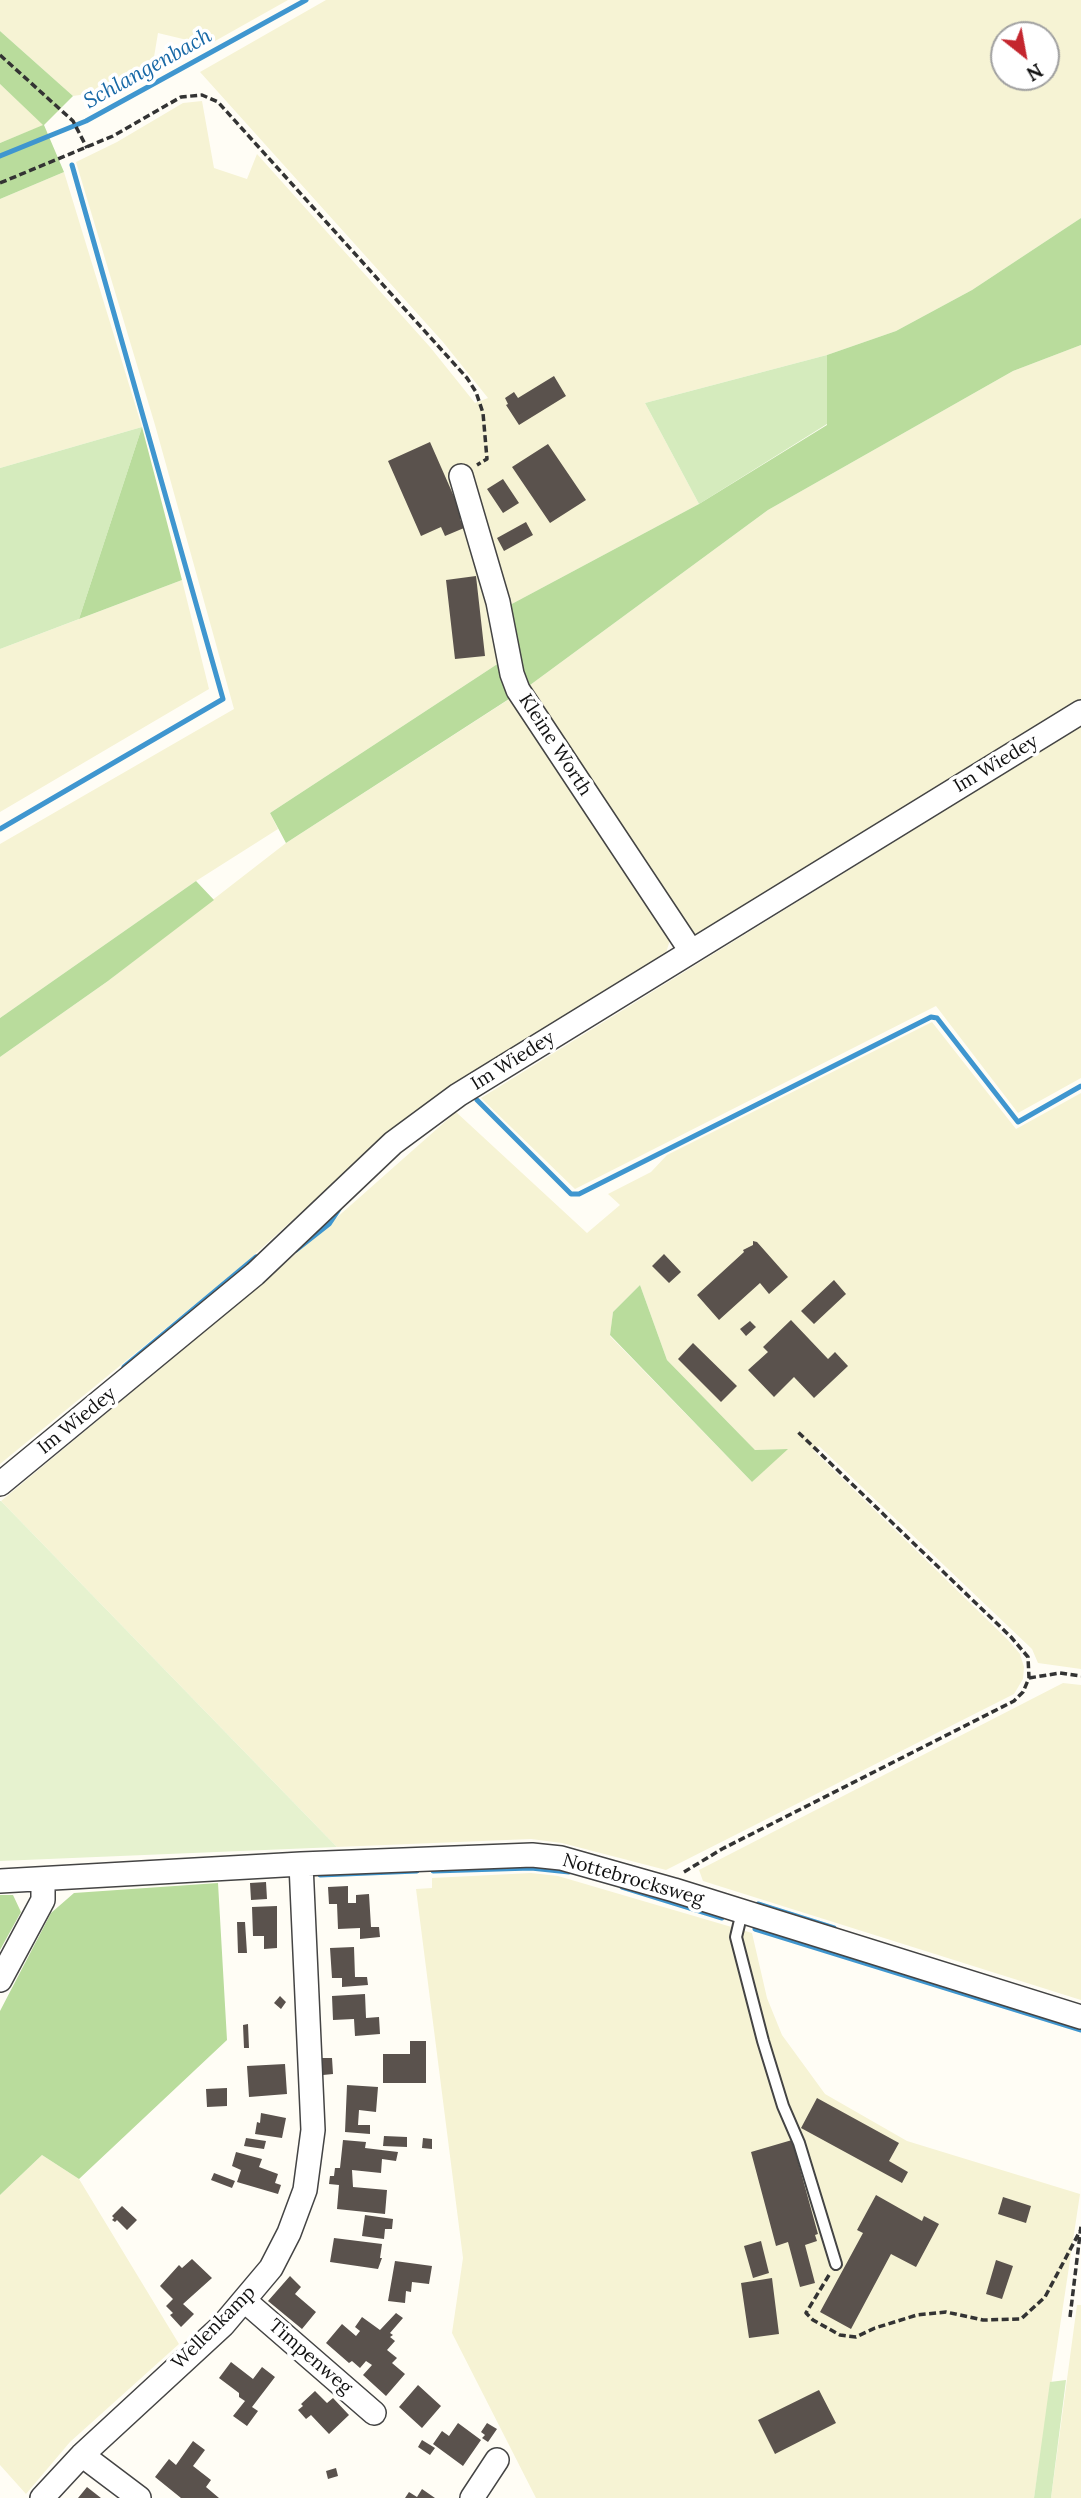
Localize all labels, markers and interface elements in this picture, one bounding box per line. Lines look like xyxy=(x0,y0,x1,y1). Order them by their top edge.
north arrow xyxy=(990,21,1060,91)
water label: Schlangenbach xyxy=(80,24,216,114)
text: N xyxy=(1022,58,1047,86)
street label: Kleine Worth xyxy=(514,690,596,800)
street label: Im Wiedey xyxy=(950,730,1042,798)
street label: Im Wiedey xyxy=(467,1026,559,1096)
street label: Im Wiedey xyxy=(33,1383,121,1459)
street label: Nottebrocksweg xyxy=(560,1849,706,1911)
street label: Wellenkamp xyxy=(167,2281,261,2375)
street label: Timpenweg xyxy=(264,2315,356,2399)

